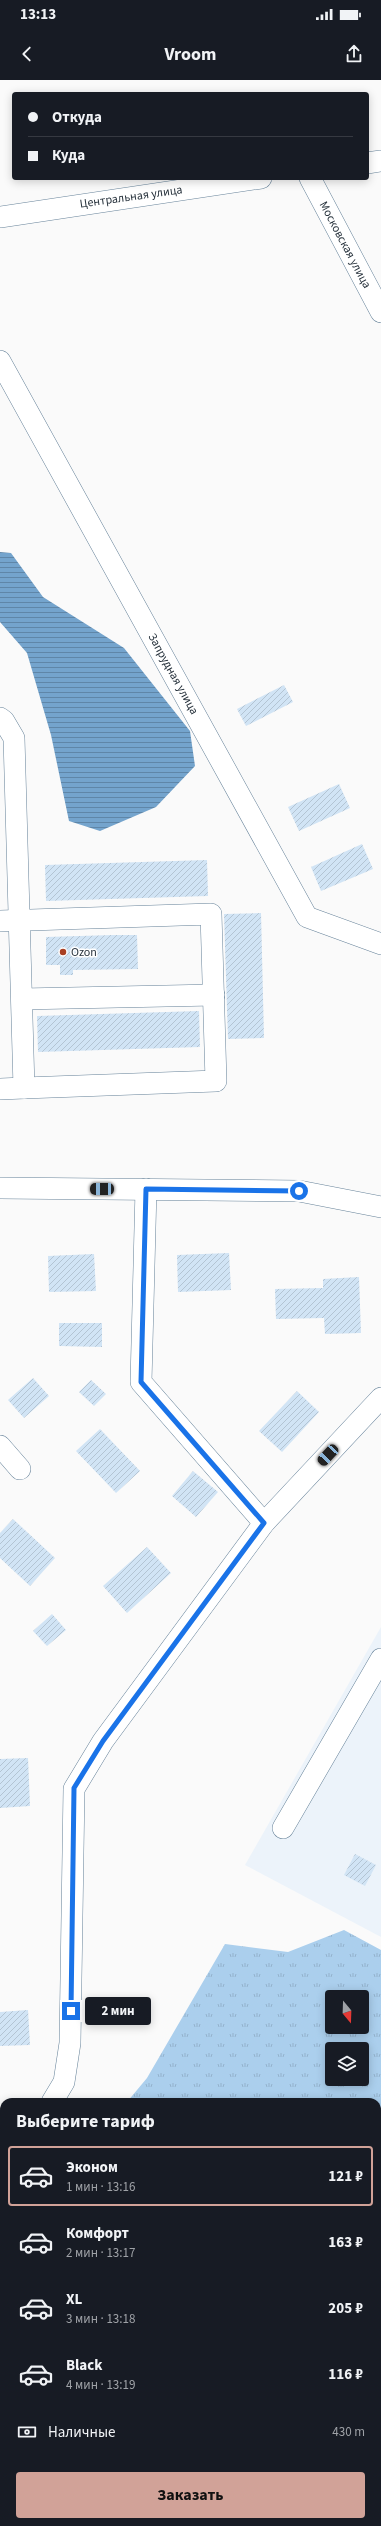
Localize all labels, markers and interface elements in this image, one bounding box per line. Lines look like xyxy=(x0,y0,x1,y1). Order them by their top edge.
text: 13:13 xyxy=(20,4,56,25)
text: Vroom xyxy=(164,42,217,67)
icon: back xyxy=(16,43,38,65)
icon: share xyxy=(343,43,365,65)
text: Откуда xyxy=(52,107,102,128)
text: Куда xyxy=(52,145,85,166)
street label: Центральная улица xyxy=(78,181,184,213)
street label: Московская улица xyxy=(315,198,375,292)
street label: Запрудная улица xyxy=(144,630,202,718)
place label: Ozon xyxy=(71,944,97,961)
marker: Ozon xyxy=(58,947,68,957)
route start xyxy=(290,1182,308,1200)
car xyxy=(90,1183,114,1195)
car xyxy=(315,1442,341,1468)
north arrow xyxy=(325,1990,369,2034)
map controls xyxy=(325,1990,369,2086)
callout: 2 мин xyxy=(85,1997,151,2025)
route end xyxy=(62,2002,80,2020)
text: 2 мин xyxy=(101,2002,135,2020)
button: layers xyxy=(325,2042,369,2086)
text: Выберите тариф xyxy=(16,2109,155,2134)
text: Эконом xyxy=(66,2157,118,2178)
icon: car xyxy=(18,2158,54,2194)
text: 121 ₽ xyxy=(328,2166,363,2187)
text: 1 мин · 13:16 xyxy=(66,2178,135,2196)
text: Комфорт xyxy=(66,2223,129,2244)
icon: car xyxy=(18,2224,54,2260)
text: 163 ₽ xyxy=(328,2232,363,2253)
text: 2 мин · 13:17 xyxy=(66,2244,135,2262)
text: XL xyxy=(66,2289,82,2310)
icon: car xyxy=(18,2290,54,2326)
text: 205 ₽ xyxy=(328,2298,363,2319)
text: 3 мин · 13:18 xyxy=(66,2310,135,2328)
text: Black xyxy=(66,2355,103,2376)
icon: car xyxy=(18,2356,54,2392)
text: 116 ₽ xyxy=(328,2364,363,2385)
text: 4 мин · 13:19 xyxy=(66,2376,135,2394)
icon: cash xyxy=(16,2421,38,2443)
text: Наличные xyxy=(48,2422,115,2443)
text: 430 m xyxy=(332,2423,365,2441)
button: Заказать xyxy=(16,2472,365,2518)

